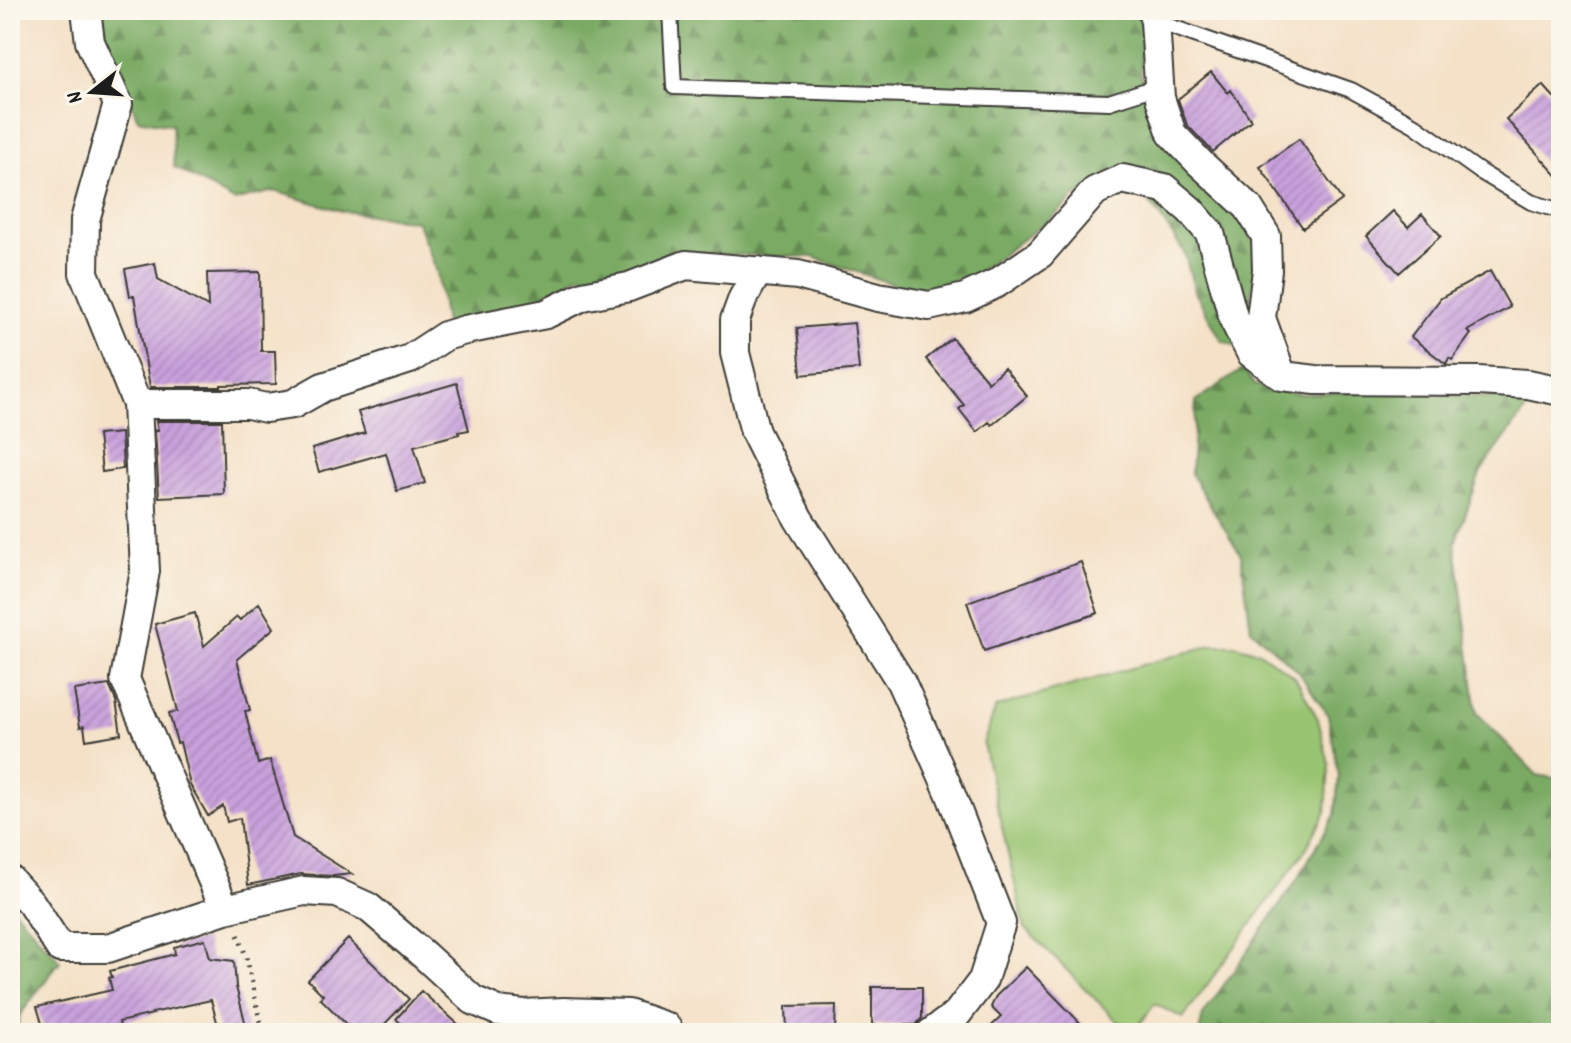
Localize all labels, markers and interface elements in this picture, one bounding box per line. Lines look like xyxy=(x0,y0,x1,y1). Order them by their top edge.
north arrow xyxy=(52,52,132,132)
text: N xyxy=(60,87,93,107)

